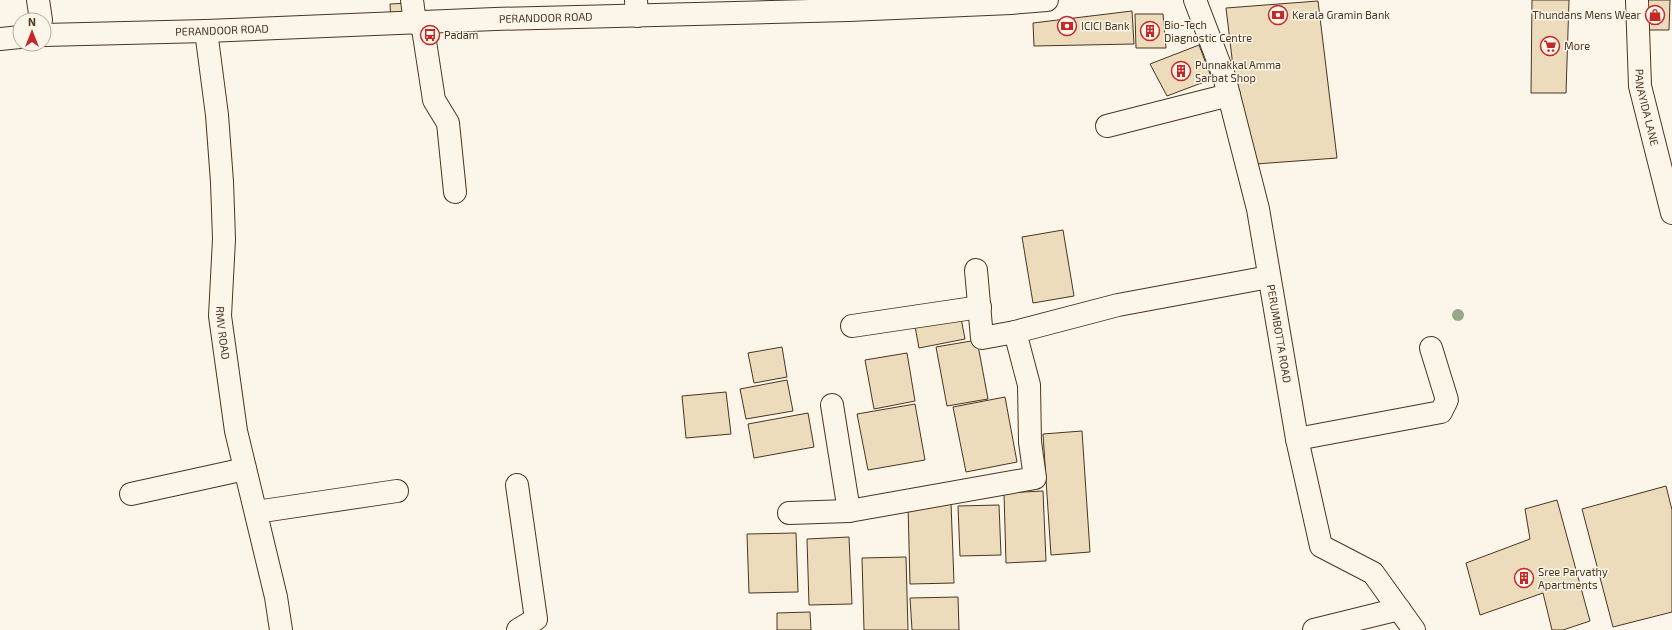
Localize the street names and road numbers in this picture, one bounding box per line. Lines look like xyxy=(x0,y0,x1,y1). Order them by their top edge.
street label: PERANDOOR ROAD xyxy=(499,10,593,25)
street label: PERANDOOR ROAD xyxy=(175,21,269,38)
street label: PANAYIDA LANE xyxy=(1633,68,1662,147)
street label: PERUMBOTTA ROAD xyxy=(1265,283,1294,384)
street label: RMV ROAD xyxy=(214,306,233,360)

